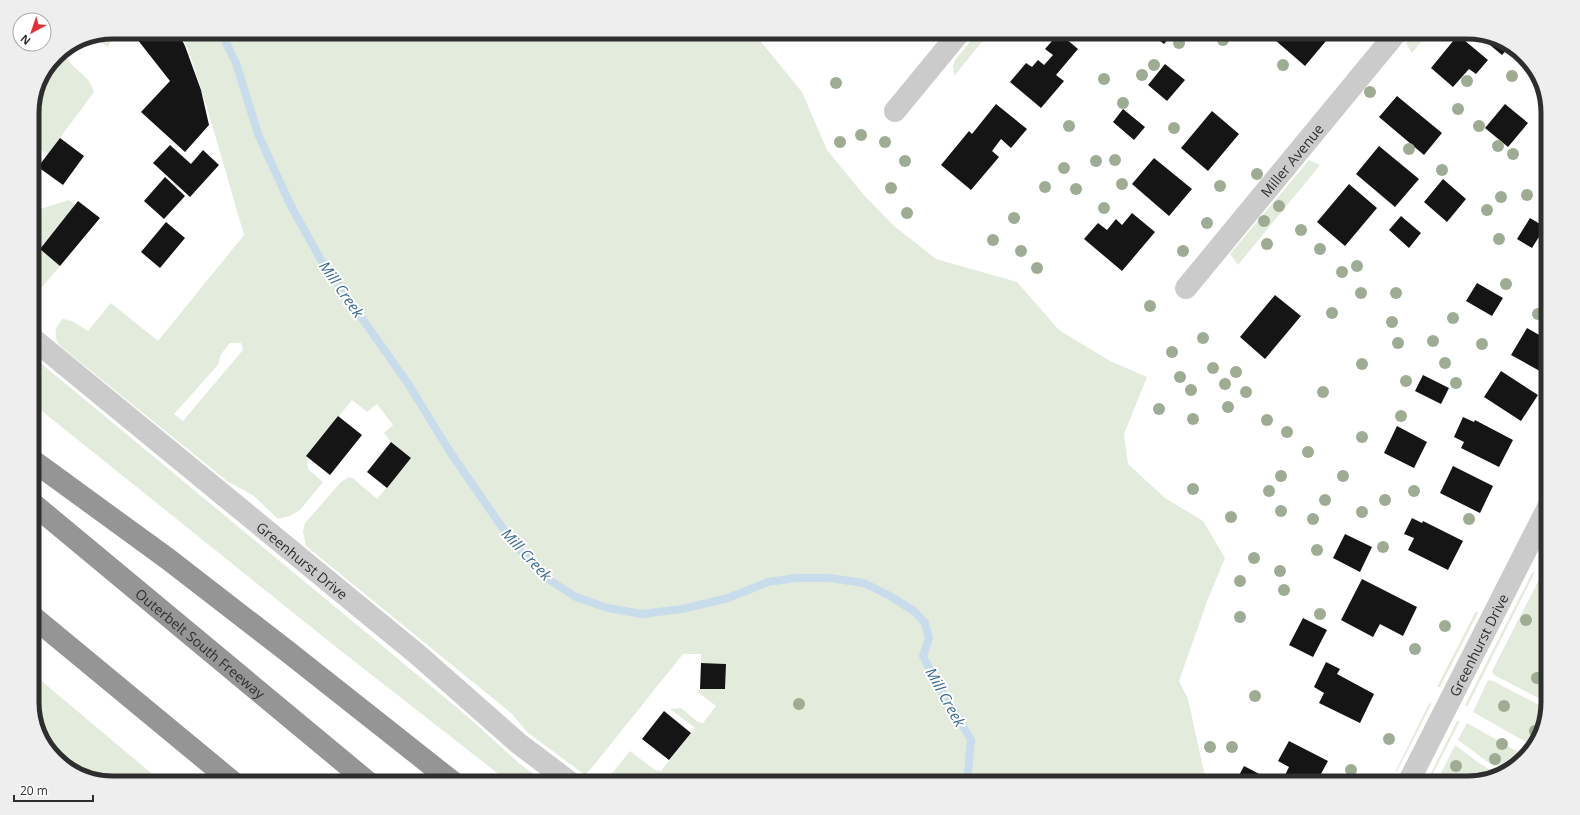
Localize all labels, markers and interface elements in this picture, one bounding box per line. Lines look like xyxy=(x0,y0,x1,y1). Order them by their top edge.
north arrow xyxy=(12,12,52,52)
text: N xyxy=(17,31,34,49)
street label: Miller Avenue xyxy=(1256,119,1327,200)
water label: Mill Creek xyxy=(315,257,369,322)
street label: Greenhurst Drive xyxy=(253,517,352,603)
water label: Mill Creek xyxy=(498,523,557,585)
street label: Outerbelt South Freeway xyxy=(132,584,270,703)
street label: Greenhurst Drive xyxy=(1444,590,1512,699)
water label: Mill Creek xyxy=(922,664,971,731)
scale bar xyxy=(14,777,93,803)
text: 20 m xyxy=(20,782,48,799)

